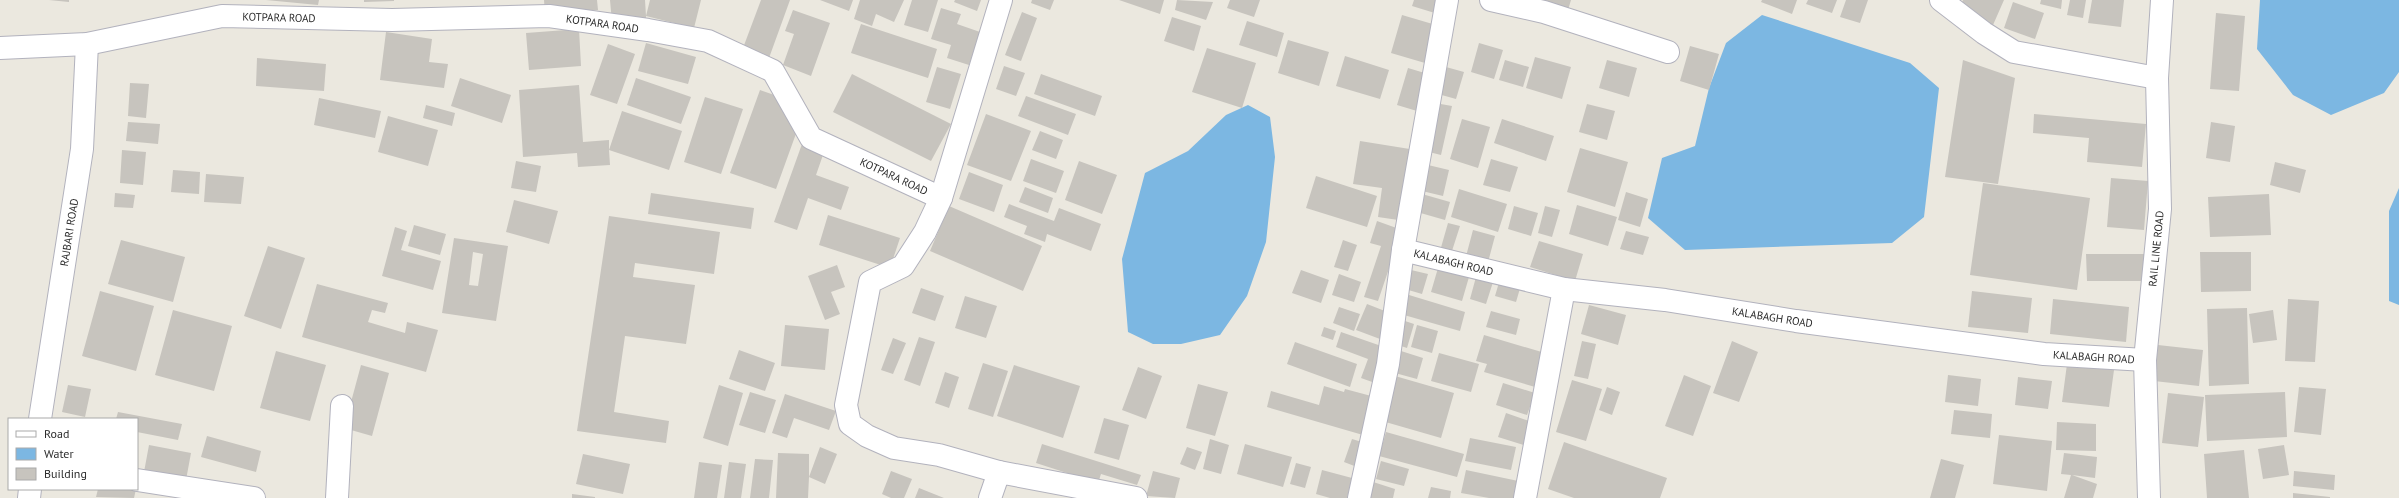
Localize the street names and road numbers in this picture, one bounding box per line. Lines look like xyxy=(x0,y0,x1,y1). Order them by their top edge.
street label: KOTPARA ROAD xyxy=(242,9,316,25)
street label: KOTPARA ROAD xyxy=(565,11,640,36)
street label: KOTPARA ROAD xyxy=(858,155,930,198)
street label: RAJBARI ROAD xyxy=(57,197,81,267)
street label: RAIL LINE ROAD xyxy=(2145,210,2167,287)
street label: KALABAGH ROAD xyxy=(1412,246,1495,279)
street label: KALABAGH ROAD xyxy=(1731,304,1814,330)
street label: KALABAGH ROAD xyxy=(2053,348,2135,366)

